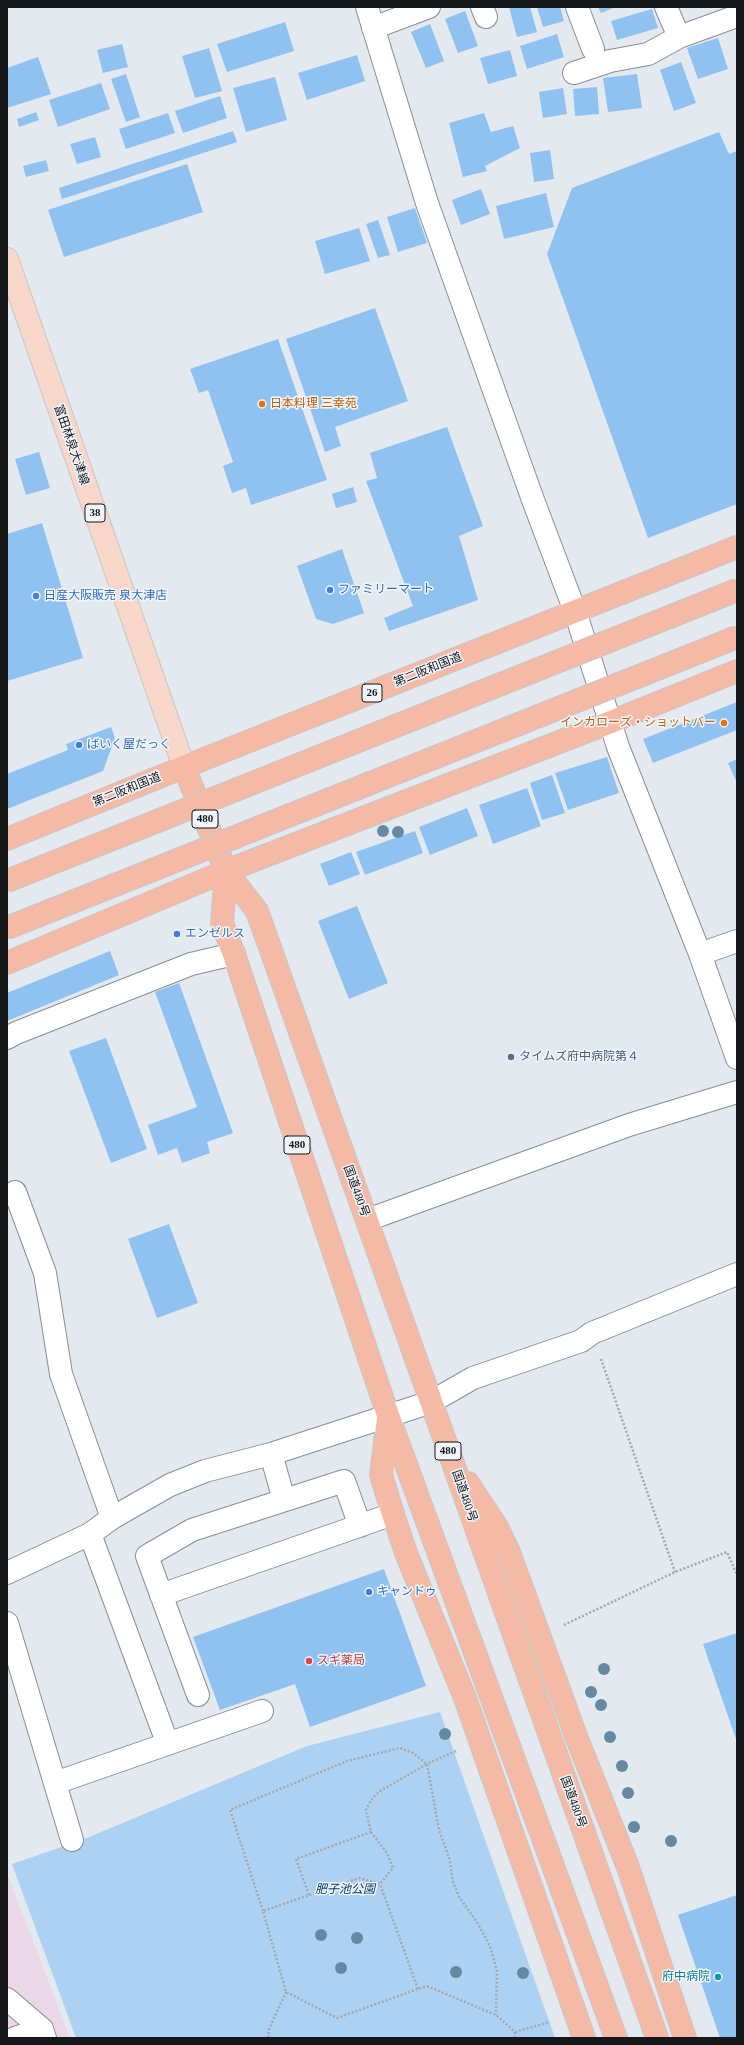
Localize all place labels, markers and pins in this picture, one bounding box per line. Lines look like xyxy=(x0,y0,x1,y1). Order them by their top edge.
place label: 日本料理 三幸苑 xyxy=(270,397,357,411)
marker: 日本料理 三幸苑 xyxy=(257,399,267,409)
place label: ファミリーマート xyxy=(338,583,434,597)
marker: ファミリーマート xyxy=(325,585,335,595)
place label: 日産大阪販売 泉大津店 xyxy=(44,589,167,603)
marker: 日産大阪販売 泉大津店 xyxy=(31,591,41,601)
place label: インカローズ・ショットバー xyxy=(560,716,716,730)
marker: インカローズ・ショットバー xyxy=(719,718,729,728)
place label: ばいく屋だっく xyxy=(87,738,171,752)
marker: ばいく屋だっく xyxy=(74,740,84,750)
place label: エンゼルス xyxy=(185,927,245,941)
marker: エンゼルス xyxy=(172,929,182,939)
place label: タイムズ府中病院第４ xyxy=(519,1050,639,1064)
marker: タイムズ府中病院第４ xyxy=(506,1052,516,1062)
place label: キャンドゥ xyxy=(377,1585,437,1599)
marker: キャンドゥ xyxy=(364,1587,374,1597)
place label: スギ薬局 xyxy=(317,1654,365,1668)
marker: スギ薬局 xyxy=(304,1656,314,1666)
place label: 府中病院 xyxy=(662,1970,710,1984)
marker: 府中病院 xyxy=(713,1972,723,1982)

